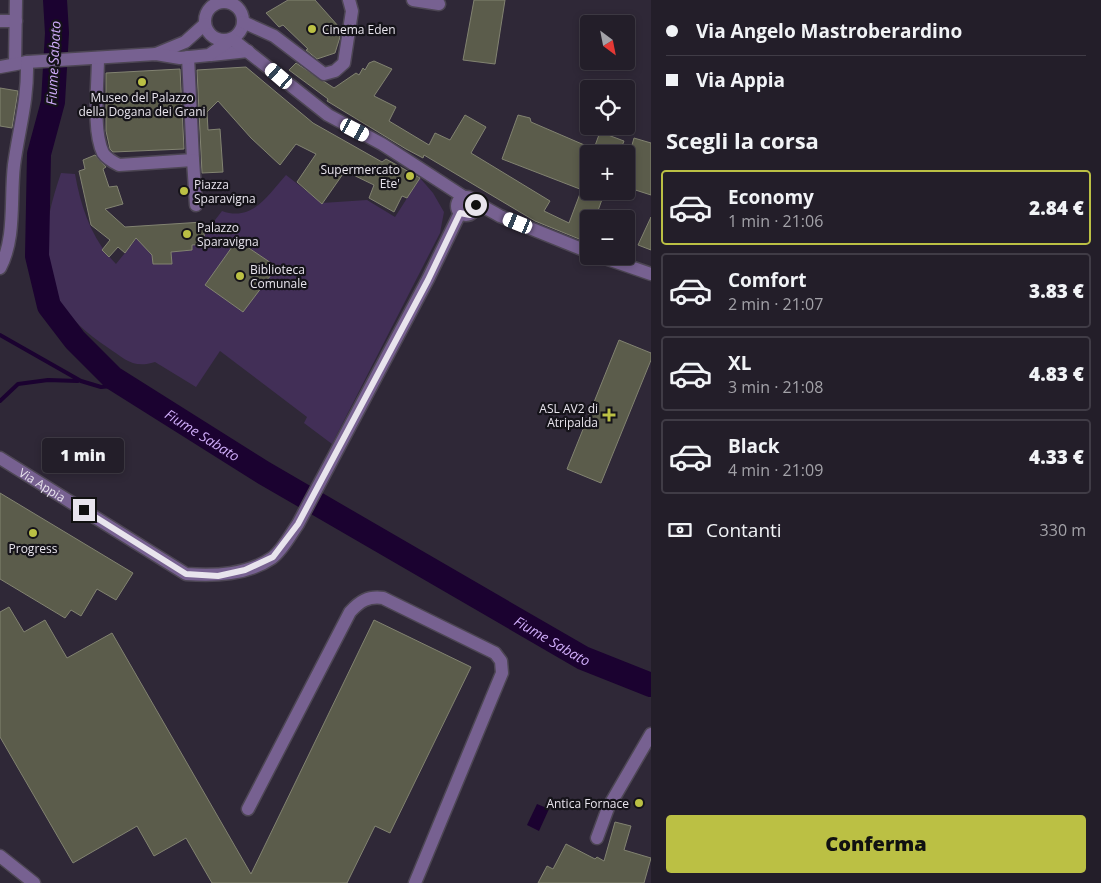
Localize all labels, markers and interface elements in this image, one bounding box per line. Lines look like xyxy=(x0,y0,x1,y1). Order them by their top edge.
north arrow xyxy=(580,15,635,70)
map controls xyxy=(580,15,635,265)
text: Via Angelo Mastroberardino xyxy=(696,18,962,44)
water label: Fiume Sabato xyxy=(41,20,65,106)
place label: Cinema Eden xyxy=(322,21,396,38)
marker: Cinema Eden xyxy=(306,23,318,35)
car xyxy=(262,60,295,92)
text: Via Appia xyxy=(696,67,785,93)
marker: Museo del Palazzo della Dogana dei Grani xyxy=(136,76,148,88)
button: locate xyxy=(580,80,635,135)
place label: Museo del Palazzo della Dogana dei Grani xyxy=(78,89,206,120)
car xyxy=(338,116,371,144)
text: Scegli la corsa xyxy=(666,125,819,155)
button: + xyxy=(580,145,635,200)
place label: Supermercato Ete' xyxy=(320,161,400,192)
marker: Supermercato Ete' xyxy=(404,170,416,182)
place label: Piazza Sparavigna xyxy=(194,176,256,207)
text: Economy xyxy=(728,184,814,210)
marker: Piazza Sparavigna xyxy=(178,185,190,197)
icon: car xyxy=(668,185,713,230)
route start xyxy=(465,194,487,216)
text: 2.84 € xyxy=(1029,195,1084,221)
car xyxy=(501,210,534,236)
button: − xyxy=(580,210,635,265)
text: 1 min · 21:06 xyxy=(728,210,823,232)
place label: Palazzo Sparavigna xyxy=(197,219,259,250)
marker: Palazzo Sparavigna xyxy=(181,228,193,240)
place label: Biblioteca Comunale xyxy=(250,261,307,292)
text: Comfort xyxy=(728,267,807,293)
icon: car xyxy=(668,268,713,313)
marker: Biblioteca Comunale xyxy=(234,270,246,282)
text: 3.83 € xyxy=(1029,278,1084,304)
text: 2 min · 21:07 xyxy=(728,293,823,315)
text: XL xyxy=(728,350,751,376)
icon: car xyxy=(668,351,713,396)
text: 4.83 € xyxy=(1029,361,1084,387)
text: 3 min · 21:08 xyxy=(728,376,823,398)
place label: ASL AV2 di Atripalda xyxy=(539,400,598,431)
water label: Fiume Sabato xyxy=(162,404,244,465)
marker: ASL AV2 di Atripalda xyxy=(602,408,616,422)
text: Black xyxy=(728,433,780,459)
icon: car xyxy=(668,434,713,479)
callout: 1 min xyxy=(43,438,125,472)
text: 1 min xyxy=(60,444,106,466)
text: 4.33 € xyxy=(1029,444,1084,470)
text: 4 min · 21:09 xyxy=(728,459,823,481)
street label: Via Appia xyxy=(16,463,69,505)
route end xyxy=(73,499,95,521)
icon: cash xyxy=(666,516,694,544)
text: Contanti xyxy=(706,517,782,543)
text: 330 m xyxy=(1040,519,1086,541)
marker: Progress xyxy=(27,527,39,539)
place label: Progress xyxy=(9,540,58,557)
water label: Fiume Sabato xyxy=(511,611,593,670)
place label: Antica Fornace xyxy=(546,795,629,812)
marker: Antica Fornace xyxy=(633,797,645,809)
button: Conferma xyxy=(666,815,1086,873)

